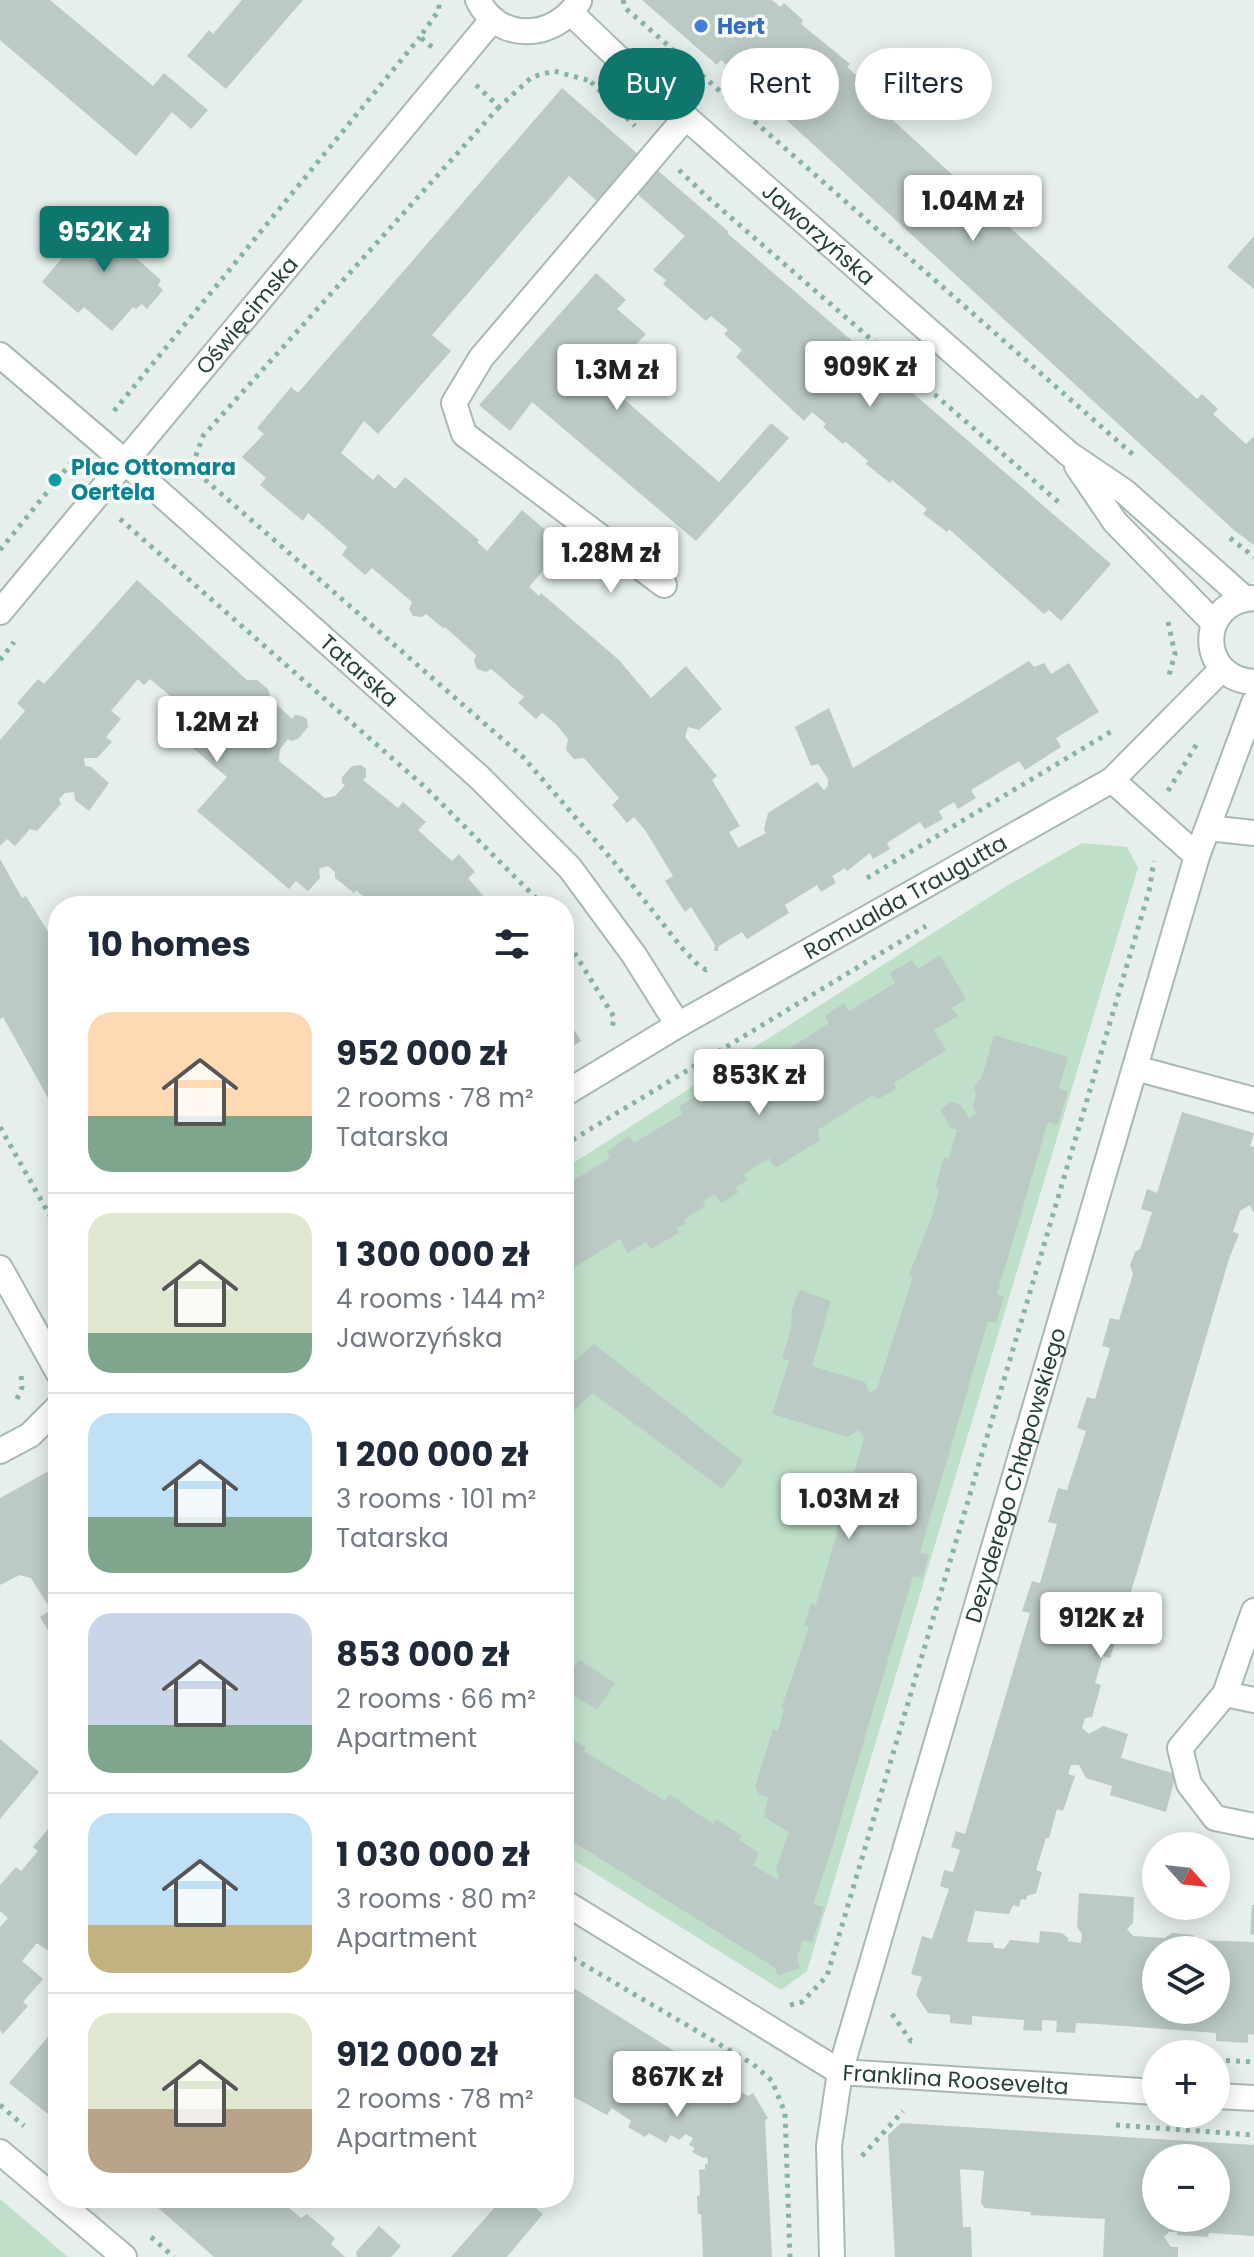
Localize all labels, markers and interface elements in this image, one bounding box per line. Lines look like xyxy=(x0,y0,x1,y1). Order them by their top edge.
place label: Hert xyxy=(717,11,765,42)
marker: Hert xyxy=(692,17,710,35)
chip: Buy xyxy=(598,48,705,120)
chip: Rent xyxy=(721,48,839,120)
chip: Filters xyxy=(855,48,992,120)
pin: 1.04M zł xyxy=(890,175,1056,243)
street label: Jaworzyńska xyxy=(755,176,882,292)
text: 1.04M zł xyxy=(922,183,1024,219)
pin: 952K zł xyxy=(30,206,178,274)
text: 952K zł xyxy=(58,214,150,250)
street label: Oświęcimska xyxy=(188,250,305,381)
pin: 909K zł xyxy=(796,341,944,409)
pin: 1.3M zł xyxy=(543,344,691,412)
text: 909K zł xyxy=(823,349,917,385)
text: 1.3M zł xyxy=(575,352,659,388)
place label: Plac Ottomara Oertela xyxy=(71,452,236,508)
marker: Plac Ottomara Oertela xyxy=(46,471,64,489)
pin: 1.28M zł xyxy=(528,527,694,595)
text: 1.28M zł xyxy=(561,535,661,571)
street label: Tatarska xyxy=(313,627,405,714)
pin: 1.2M zł xyxy=(143,696,291,764)
text: 1.2M zł xyxy=(176,704,258,740)
street label: Romualda Traugutta xyxy=(798,827,1012,967)
text: 10 homes xyxy=(88,920,251,968)
icon: filters xyxy=(490,922,534,966)
text: 952 000 zł xyxy=(336,1029,507,1077)
icon: home xyxy=(152,1044,248,1140)
pin: 853K zł xyxy=(685,1049,833,1117)
text: 853K zł xyxy=(712,1057,806,1093)
text: 2 rooms · 78 m² xyxy=(336,1080,534,1116)
text: Tatarska xyxy=(336,1119,449,1155)
text: 1 300 000 zł xyxy=(336,1230,530,1278)
icon: home xyxy=(152,1245,248,1341)
text: 4 rooms · 144 m² xyxy=(336,1281,545,1317)
text: Jaworzyńska xyxy=(336,1320,503,1356)
street label: Dezyderego Chłapowskiego xyxy=(957,1324,1073,1626)
text: 1 200 000 zł xyxy=(336,1430,528,1478)
icon: home xyxy=(152,1445,248,1541)
pin: 1.03M zł xyxy=(766,1473,932,1541)
text: 3 rooms · 101 m² xyxy=(336,1481,536,1517)
text: 1.03M zł xyxy=(799,1481,899,1517)
text: Tatarska xyxy=(336,1520,449,1556)
pin: 912K zł xyxy=(1027,1592,1175,1660)
text: 912K zł xyxy=(1058,1600,1144,1636)
text: 853 000 zł xyxy=(336,1630,509,1678)
icon: home xyxy=(152,1645,248,1741)
text: 2 rooms · 66 m² xyxy=(336,1681,536,1717)
text: Apartment xyxy=(336,1720,477,1756)
text: 1 030 000 zł xyxy=(336,1830,530,1878)
north arrow xyxy=(1142,1832,1230,1920)
map controls xyxy=(1142,1832,1230,2232)
icon: home xyxy=(152,1845,248,1941)
text: 3 rooms · 80 m² xyxy=(336,1881,536,1917)
text: Apartment xyxy=(336,1920,477,1956)
button: layers xyxy=(1142,1936,1230,2024)
text: 912 000 zł xyxy=(336,2030,498,2078)
button: + xyxy=(1142,2040,1230,2128)
icon: home xyxy=(152,2045,248,2141)
pin: 867K zł xyxy=(603,2051,751,2119)
street label: Franklina Roosevelta xyxy=(842,2057,1070,2102)
text: 867K zł xyxy=(631,2059,723,2095)
text: 2 rooms · 78 m² xyxy=(336,2081,534,2117)
text: Apartment xyxy=(336,2120,477,2156)
button: − xyxy=(1142,2144,1230,2232)

